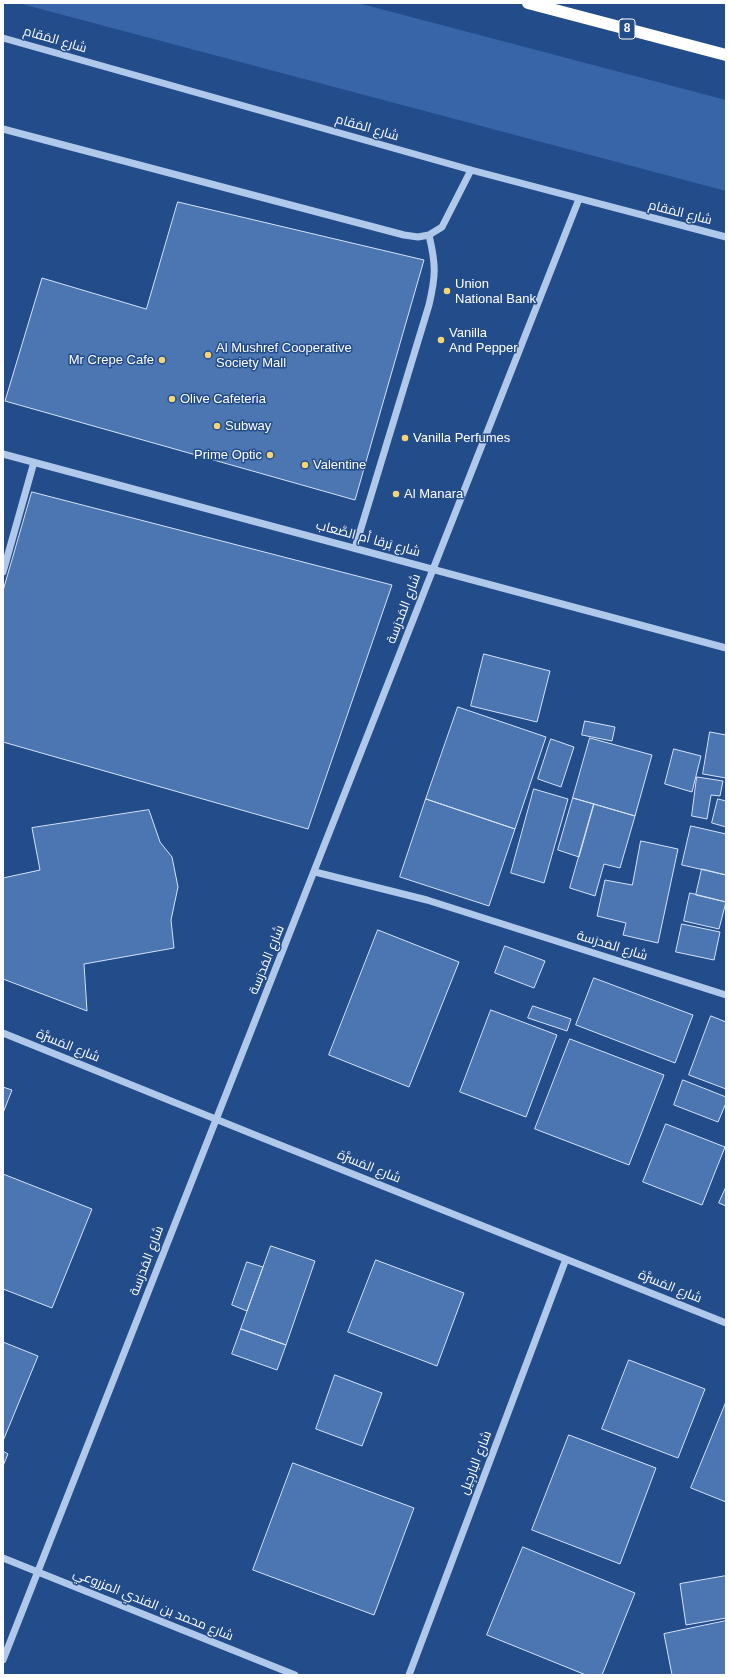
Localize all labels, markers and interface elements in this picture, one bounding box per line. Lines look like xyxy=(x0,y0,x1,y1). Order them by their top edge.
road number: 8 xyxy=(619,19,635,39)
street label: شارع المَقام xyxy=(22,24,88,56)
street label: شارع المَقام xyxy=(334,112,400,144)
street label: شارع المَقام xyxy=(647,198,713,228)
place label: Union National Bank xyxy=(455,276,536,307)
marker: Union National Bank xyxy=(442,286,452,296)
place label: Vanilla And Pepper xyxy=(449,325,518,356)
marker: Vanilla And Pepper xyxy=(436,335,446,345)
place label: Al Mushref Cooperative Society Mall xyxy=(216,340,352,371)
marker: Al Mushref Cooperative Society Mall xyxy=(203,350,213,360)
place label: Mr Crepe Cafe xyxy=(69,352,154,368)
marker: Mr Crepe Cafe xyxy=(157,355,167,365)
place label: Olive Cafeteria xyxy=(180,391,266,407)
marker: Olive Cafeteria xyxy=(167,394,177,404)
place label: Subway xyxy=(225,418,271,434)
marker: Subway xyxy=(212,421,222,431)
place label: Vanilla Perfumes xyxy=(413,430,510,446)
marker: Vanilla Perfumes xyxy=(400,433,410,443)
place label: Prime Optic xyxy=(194,447,262,463)
marker: Prime Optic xyxy=(265,450,275,460)
place label: Valentine xyxy=(313,457,366,473)
marker: Valentine xyxy=(300,460,310,470)
place label: Al Manara xyxy=(404,486,463,502)
marker: Al Manara xyxy=(391,489,401,499)
street label: شارع بَرقا أم الصَّعاب xyxy=(314,518,422,560)
street label: شارع المَدرَسة xyxy=(384,572,424,646)
street label: شارع المَدرَسة xyxy=(246,923,288,997)
street label: شارع المَدرَسة xyxy=(575,928,649,964)
street label: شارع المَسرَّة xyxy=(34,1026,102,1066)
street label: شارع المَسرَّة xyxy=(335,1147,403,1187)
street label: شارع المَدرَسة xyxy=(127,1224,167,1298)
street label: شارع المَسرَّة xyxy=(636,1267,704,1307)
street label: شارع البارجِيل xyxy=(457,1429,495,1497)
street label: شارع محمد بن الفندي المزروعي xyxy=(71,1566,235,1644)

